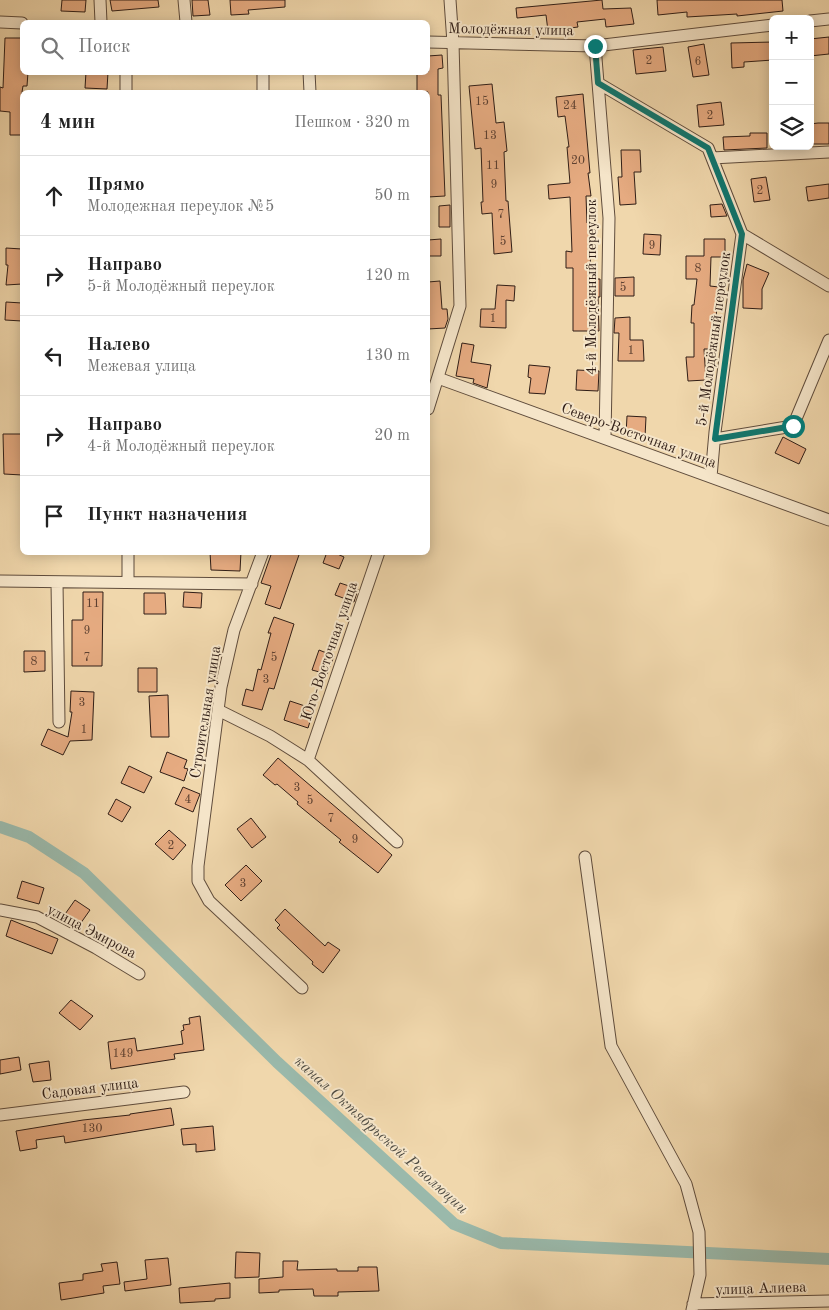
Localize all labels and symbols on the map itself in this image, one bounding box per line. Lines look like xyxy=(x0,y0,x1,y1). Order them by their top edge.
street label: Молодёжная улица xyxy=(448,22,574,39)
route end xyxy=(584,35,607,58)
house number: 2 xyxy=(646,55,652,67)
house number: 6 xyxy=(695,56,702,68)
house number: 15 xyxy=(475,95,489,108)
house number: 24 xyxy=(563,100,577,112)
house number: 2 xyxy=(707,110,713,122)
house number: 13 xyxy=(483,130,497,142)
house number: 20 xyxy=(571,155,585,167)
house number: 11 xyxy=(486,160,500,172)
house number: 9 xyxy=(491,179,497,191)
house number: 2 xyxy=(757,185,763,197)
street label: 4-й Молодёжный переулок xyxy=(585,199,600,375)
house number: 7 xyxy=(498,209,504,221)
house number: 5 xyxy=(500,235,507,248)
house number: 9 xyxy=(649,240,655,252)
street label: 5-й Молодёжный переулок xyxy=(695,251,734,427)
house number: 8 xyxy=(695,263,702,275)
house number: 5 xyxy=(620,281,627,294)
house number: 1 xyxy=(490,313,496,325)
house number: 1 xyxy=(628,345,634,357)
street label: Северо-Восточная улица xyxy=(559,401,719,472)
route start xyxy=(782,415,805,438)
street label: Юго-Восточная улица xyxy=(300,579,361,723)
house number: 11 xyxy=(86,598,100,610)
house number: 9 xyxy=(84,625,90,637)
street label: Строительная улица xyxy=(189,644,224,780)
house number: 5 xyxy=(271,651,278,664)
house number: 7 xyxy=(84,652,90,664)
house number: 8 xyxy=(31,656,38,668)
house number: 3 xyxy=(263,674,269,686)
house number: 3 xyxy=(79,697,85,709)
house number: 1 xyxy=(81,724,87,736)
house number: 3 xyxy=(294,782,300,794)
house number: 4 xyxy=(185,794,192,806)
house number: 5 xyxy=(307,794,314,807)
house number: 7 xyxy=(328,813,334,825)
house number: 9 xyxy=(352,834,358,846)
house number: 2 xyxy=(168,840,174,852)
house number: 3 xyxy=(240,878,246,890)
street label: улица Эмирова xyxy=(44,903,139,962)
house number: 149 xyxy=(113,1048,133,1060)
water label: канал Октябрьской Революции xyxy=(291,1053,471,1218)
street label: Садовая улица xyxy=(41,1076,140,1103)
house number: 130 xyxy=(82,1123,102,1135)
street label: улица Алиева xyxy=(715,1280,807,1299)

